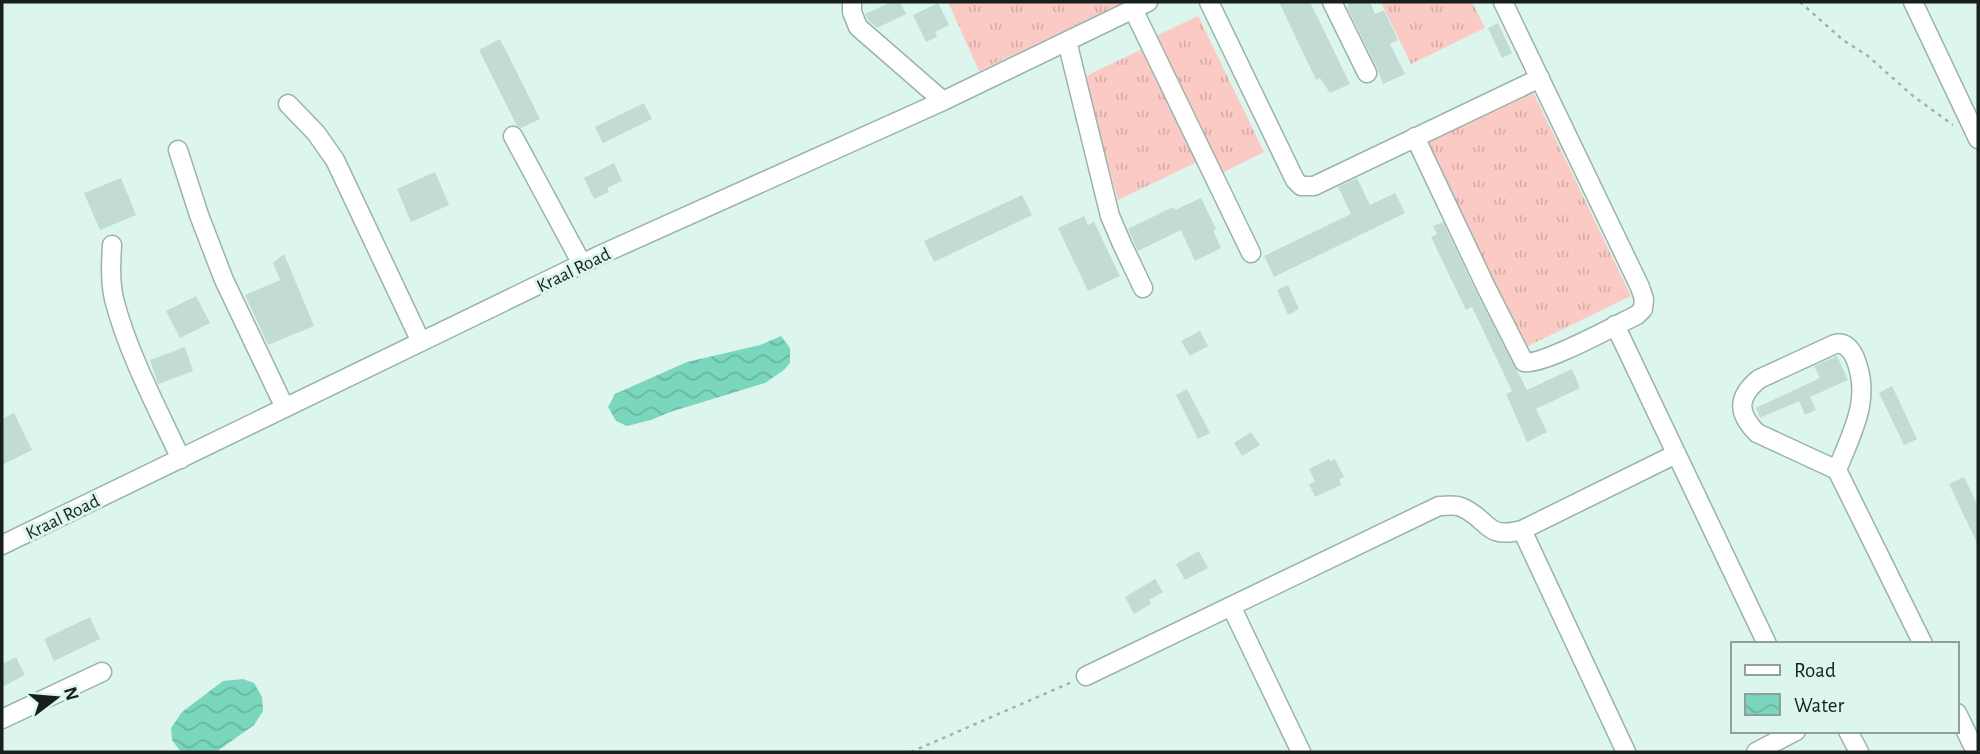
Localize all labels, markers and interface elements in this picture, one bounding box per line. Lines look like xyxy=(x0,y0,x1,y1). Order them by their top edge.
street label: Kraal Road xyxy=(534,244,614,296)
street label: Kraal Road xyxy=(23,491,103,543)
legend xyxy=(1731,642,1959,733)
text: Road xyxy=(1794,660,1836,681)
north arrow xyxy=(21,663,91,733)
text: N xyxy=(60,685,82,703)
text: Water xyxy=(1794,695,1844,716)

